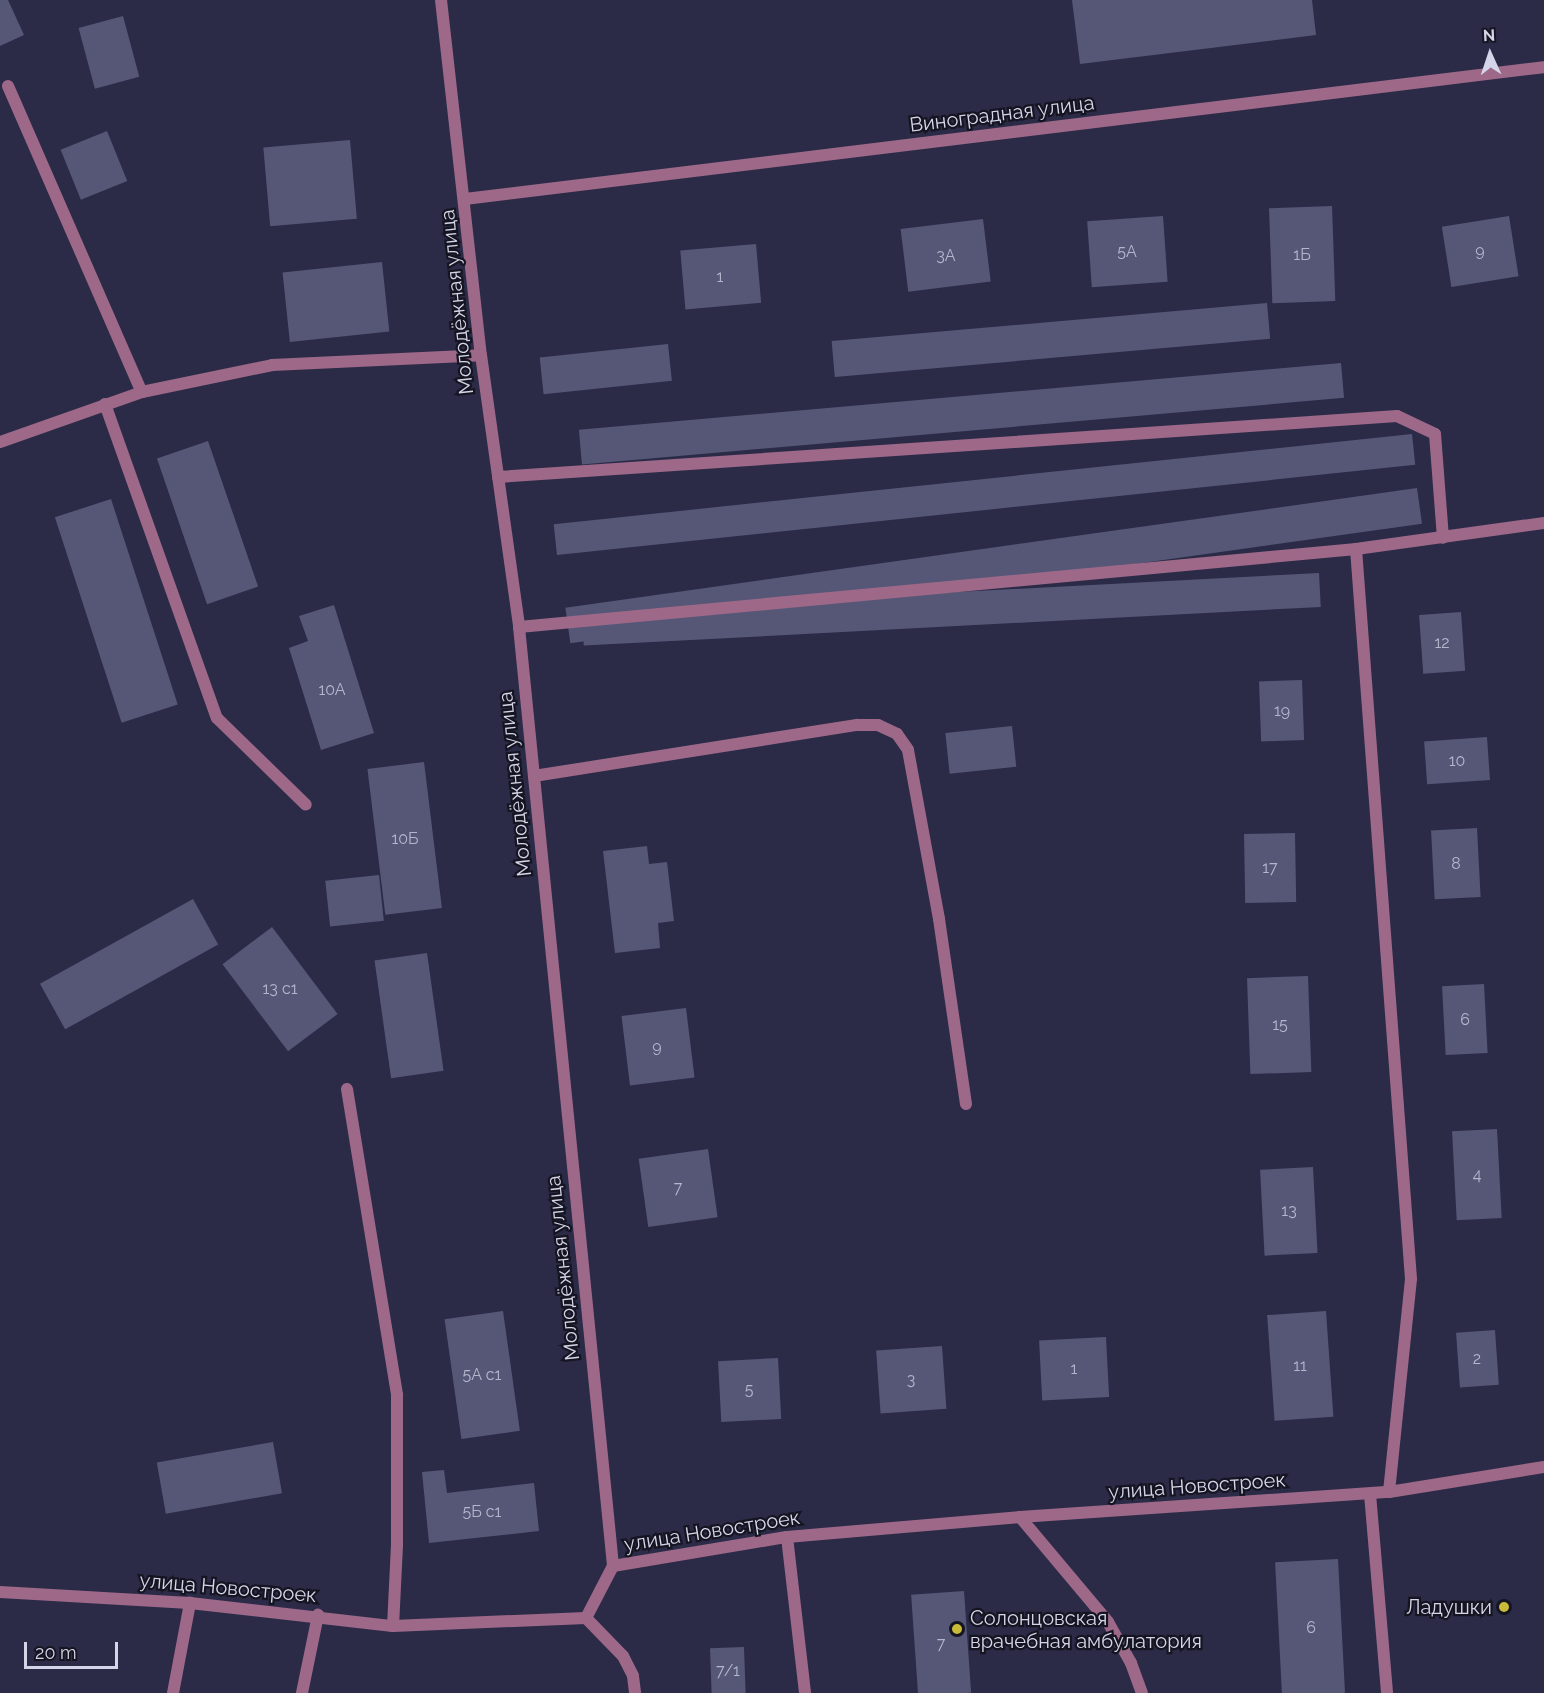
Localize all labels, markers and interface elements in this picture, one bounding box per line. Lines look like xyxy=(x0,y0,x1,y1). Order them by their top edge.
north arrow xyxy=(1460,24,1520,84)
text: N xyxy=(1482,26,1496,45)
street label: Виноградная улица xyxy=(908,91,1096,137)
street label: Молодёжная улица xyxy=(435,208,479,396)
house number: 9 xyxy=(1475,241,1485,261)
house number: 5А xyxy=(1117,242,1137,262)
house number: 1Б xyxy=(1293,245,1311,265)
house number: 3А xyxy=(936,246,956,266)
house number: 1 xyxy=(717,267,723,287)
house number: 12 xyxy=(1434,633,1450,653)
house number: 10А xyxy=(318,680,346,700)
street label: Молодёжная улица xyxy=(493,690,537,878)
house number: 19 xyxy=(1274,701,1290,721)
house number: 10 xyxy=(1449,751,1465,771)
house number: 10Б xyxy=(391,829,419,849)
house number: 8 xyxy=(1451,854,1461,874)
house number: 17 xyxy=(1262,858,1278,878)
house number: 13 с1 xyxy=(262,979,298,999)
house number: 6 xyxy=(1460,1010,1470,1030)
house number: 15 xyxy=(1272,1015,1288,1035)
house number: 9 xyxy=(652,1037,662,1057)
house number: 4 xyxy=(1473,1165,1481,1185)
street label: Молодёжная улица xyxy=(541,1174,585,1362)
house number: 7 xyxy=(674,1178,682,1198)
house number: 13 xyxy=(1281,1201,1297,1221)
house number: 2 xyxy=(1473,1349,1481,1369)
house number: 11 xyxy=(1293,1356,1307,1376)
house number: 1 xyxy=(1071,1359,1077,1379)
house number: 5А с1 xyxy=(462,1365,502,1385)
house number: 3 xyxy=(907,1370,915,1390)
house number: 5 xyxy=(745,1380,753,1400)
street label: улица Новостроек xyxy=(1108,1468,1286,1504)
house number: 5Б с1 xyxy=(463,1502,501,1522)
street label: улица Новостроек xyxy=(622,1505,802,1557)
street label: улица Новостроек xyxy=(138,1568,318,1608)
place label: Ладушки xyxy=(1406,1595,1492,1619)
marker: Ладушки xyxy=(1497,1600,1511,1614)
place label: Солонцовская врачебная амбулатория xyxy=(970,1606,1202,1653)
house number: 6 xyxy=(1306,1618,1316,1638)
marker: Солонцовская врачебная амбулатория xyxy=(948,1620,966,1638)
scale bar xyxy=(27,1630,122,1668)
house number: 7 xyxy=(937,1634,945,1654)
text: 20 m xyxy=(35,1642,77,1663)
house number: 7/1 xyxy=(716,1661,740,1681)

